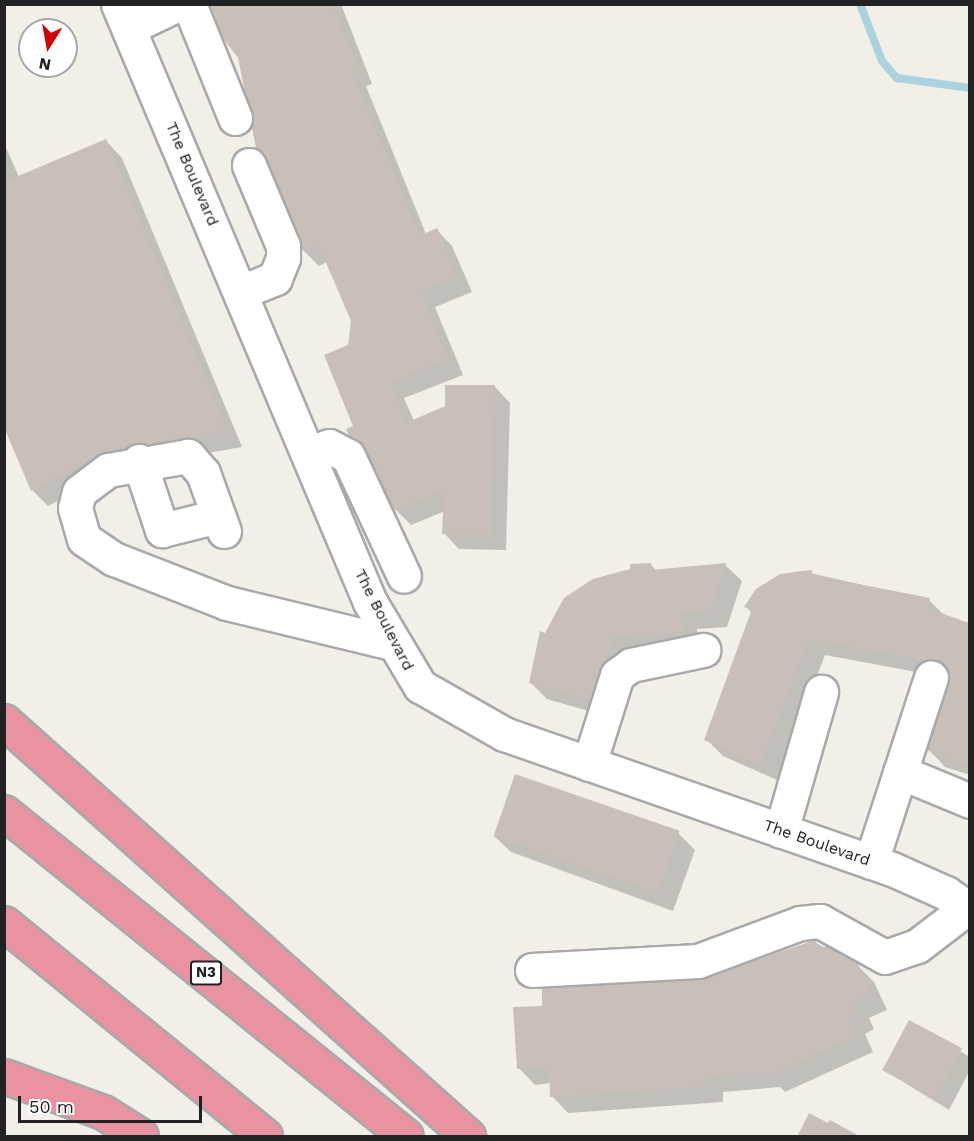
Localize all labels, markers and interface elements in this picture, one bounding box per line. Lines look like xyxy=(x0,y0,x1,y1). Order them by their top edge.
north arrow xyxy=(18,18,78,78)
text: N xyxy=(37,54,52,75)
street label: The Boulevard xyxy=(161,119,223,229)
street label: The Boulevard xyxy=(350,566,418,674)
street label: The Boulevard xyxy=(761,816,873,870)
road number: N3 xyxy=(190,961,222,985)
scale bar xyxy=(21,1084,206,1122)
text: 50 m xyxy=(29,1096,74,1117)

